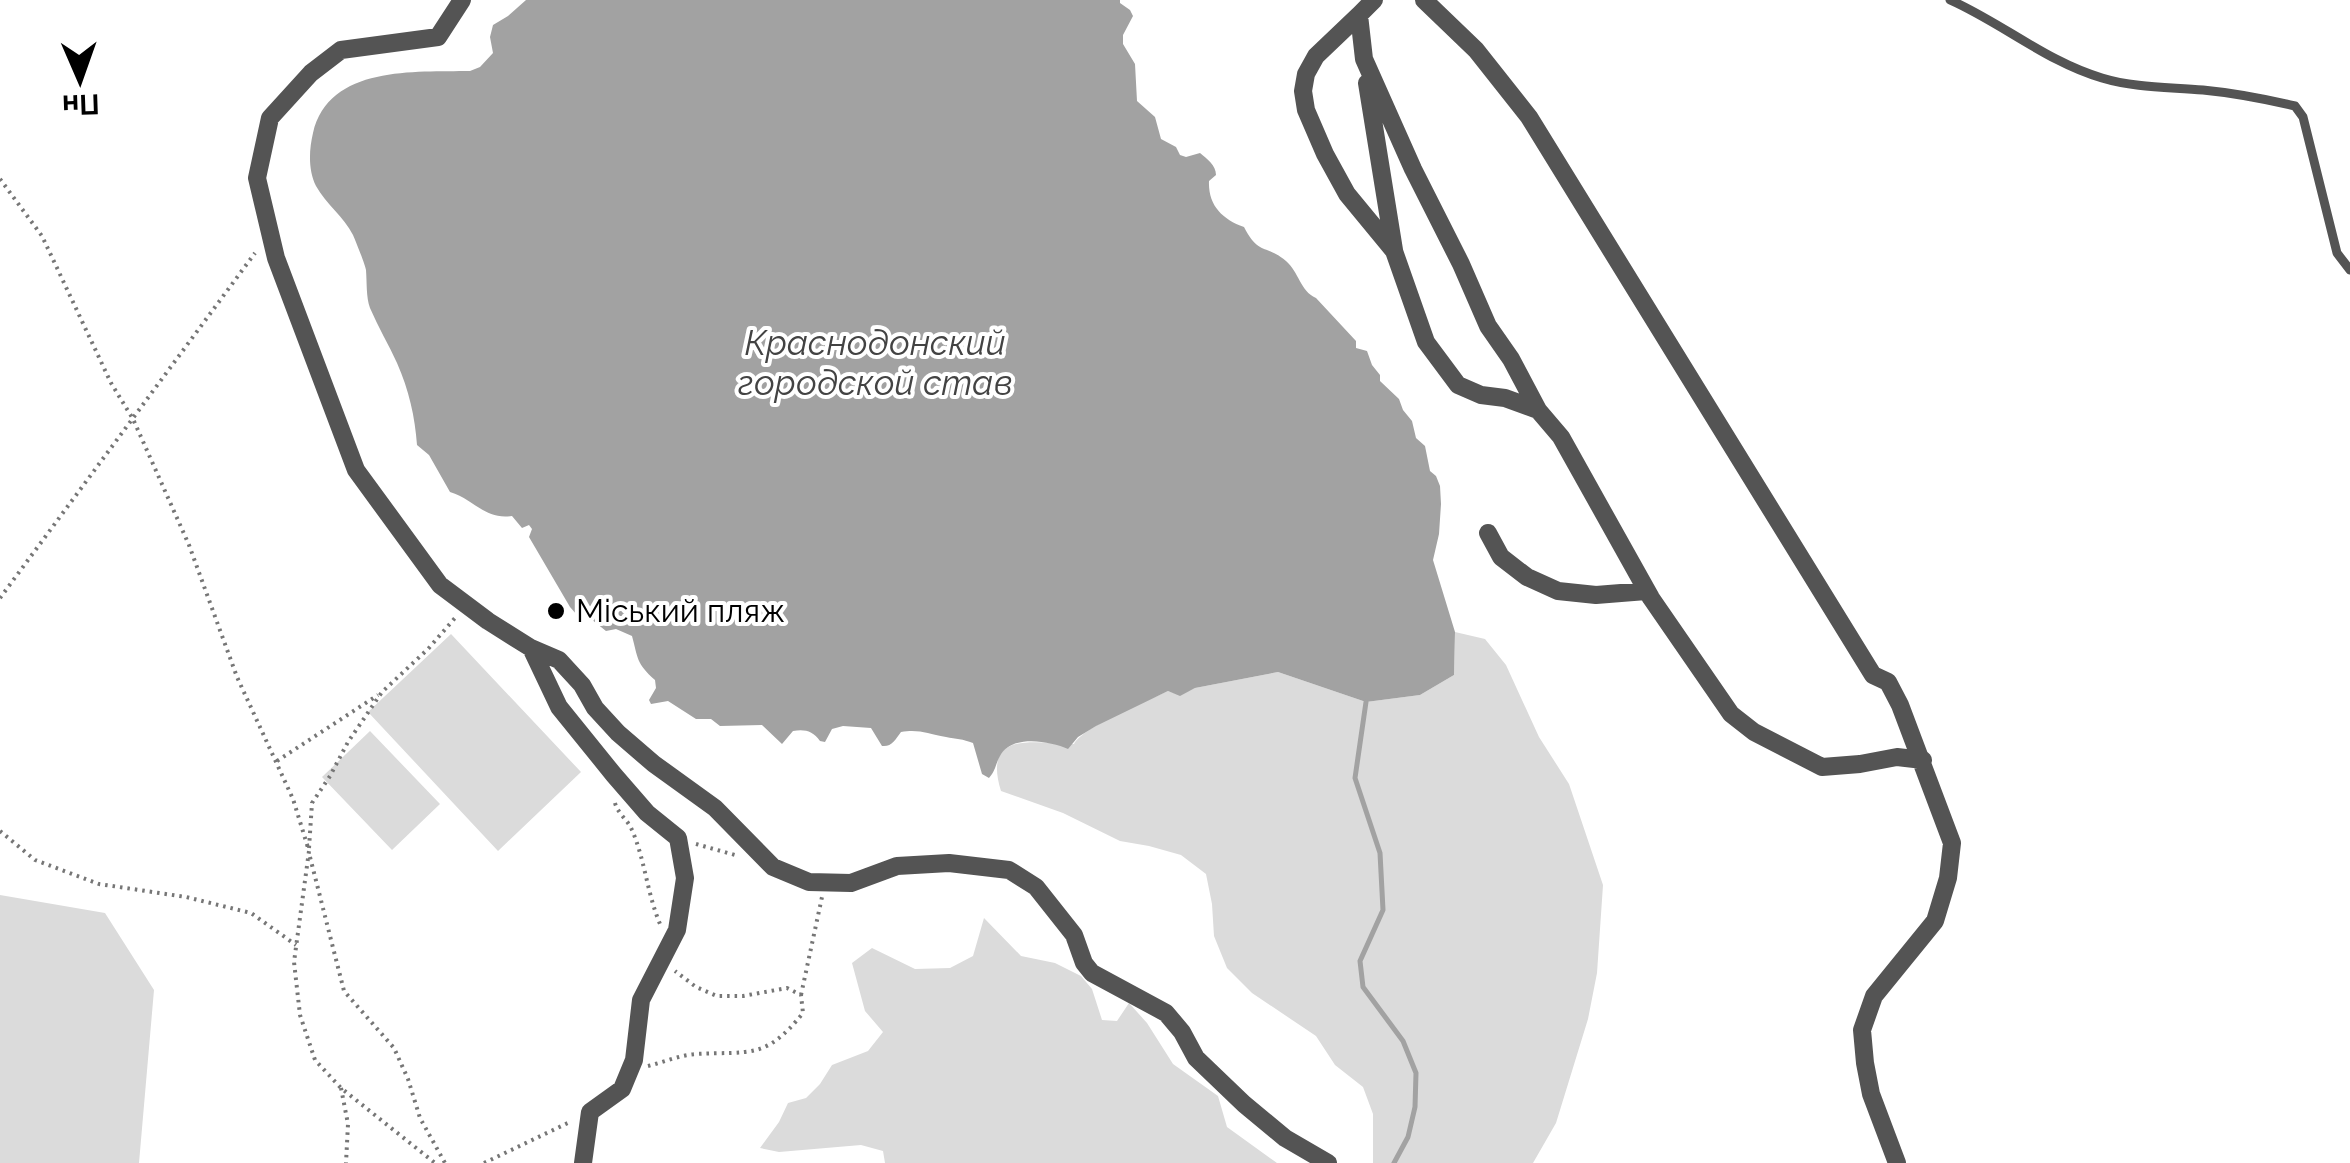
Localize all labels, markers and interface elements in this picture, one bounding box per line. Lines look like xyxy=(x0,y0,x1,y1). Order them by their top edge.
north arrow xyxy=(30,30,130,130)
text: Пн xyxy=(62,87,100,122)
water label: Краснодонский городской став xyxy=(737,322,1013,403)
place label: Міський пляж xyxy=(576,592,785,629)
marker: Міський пляж xyxy=(545,600,567,622)

